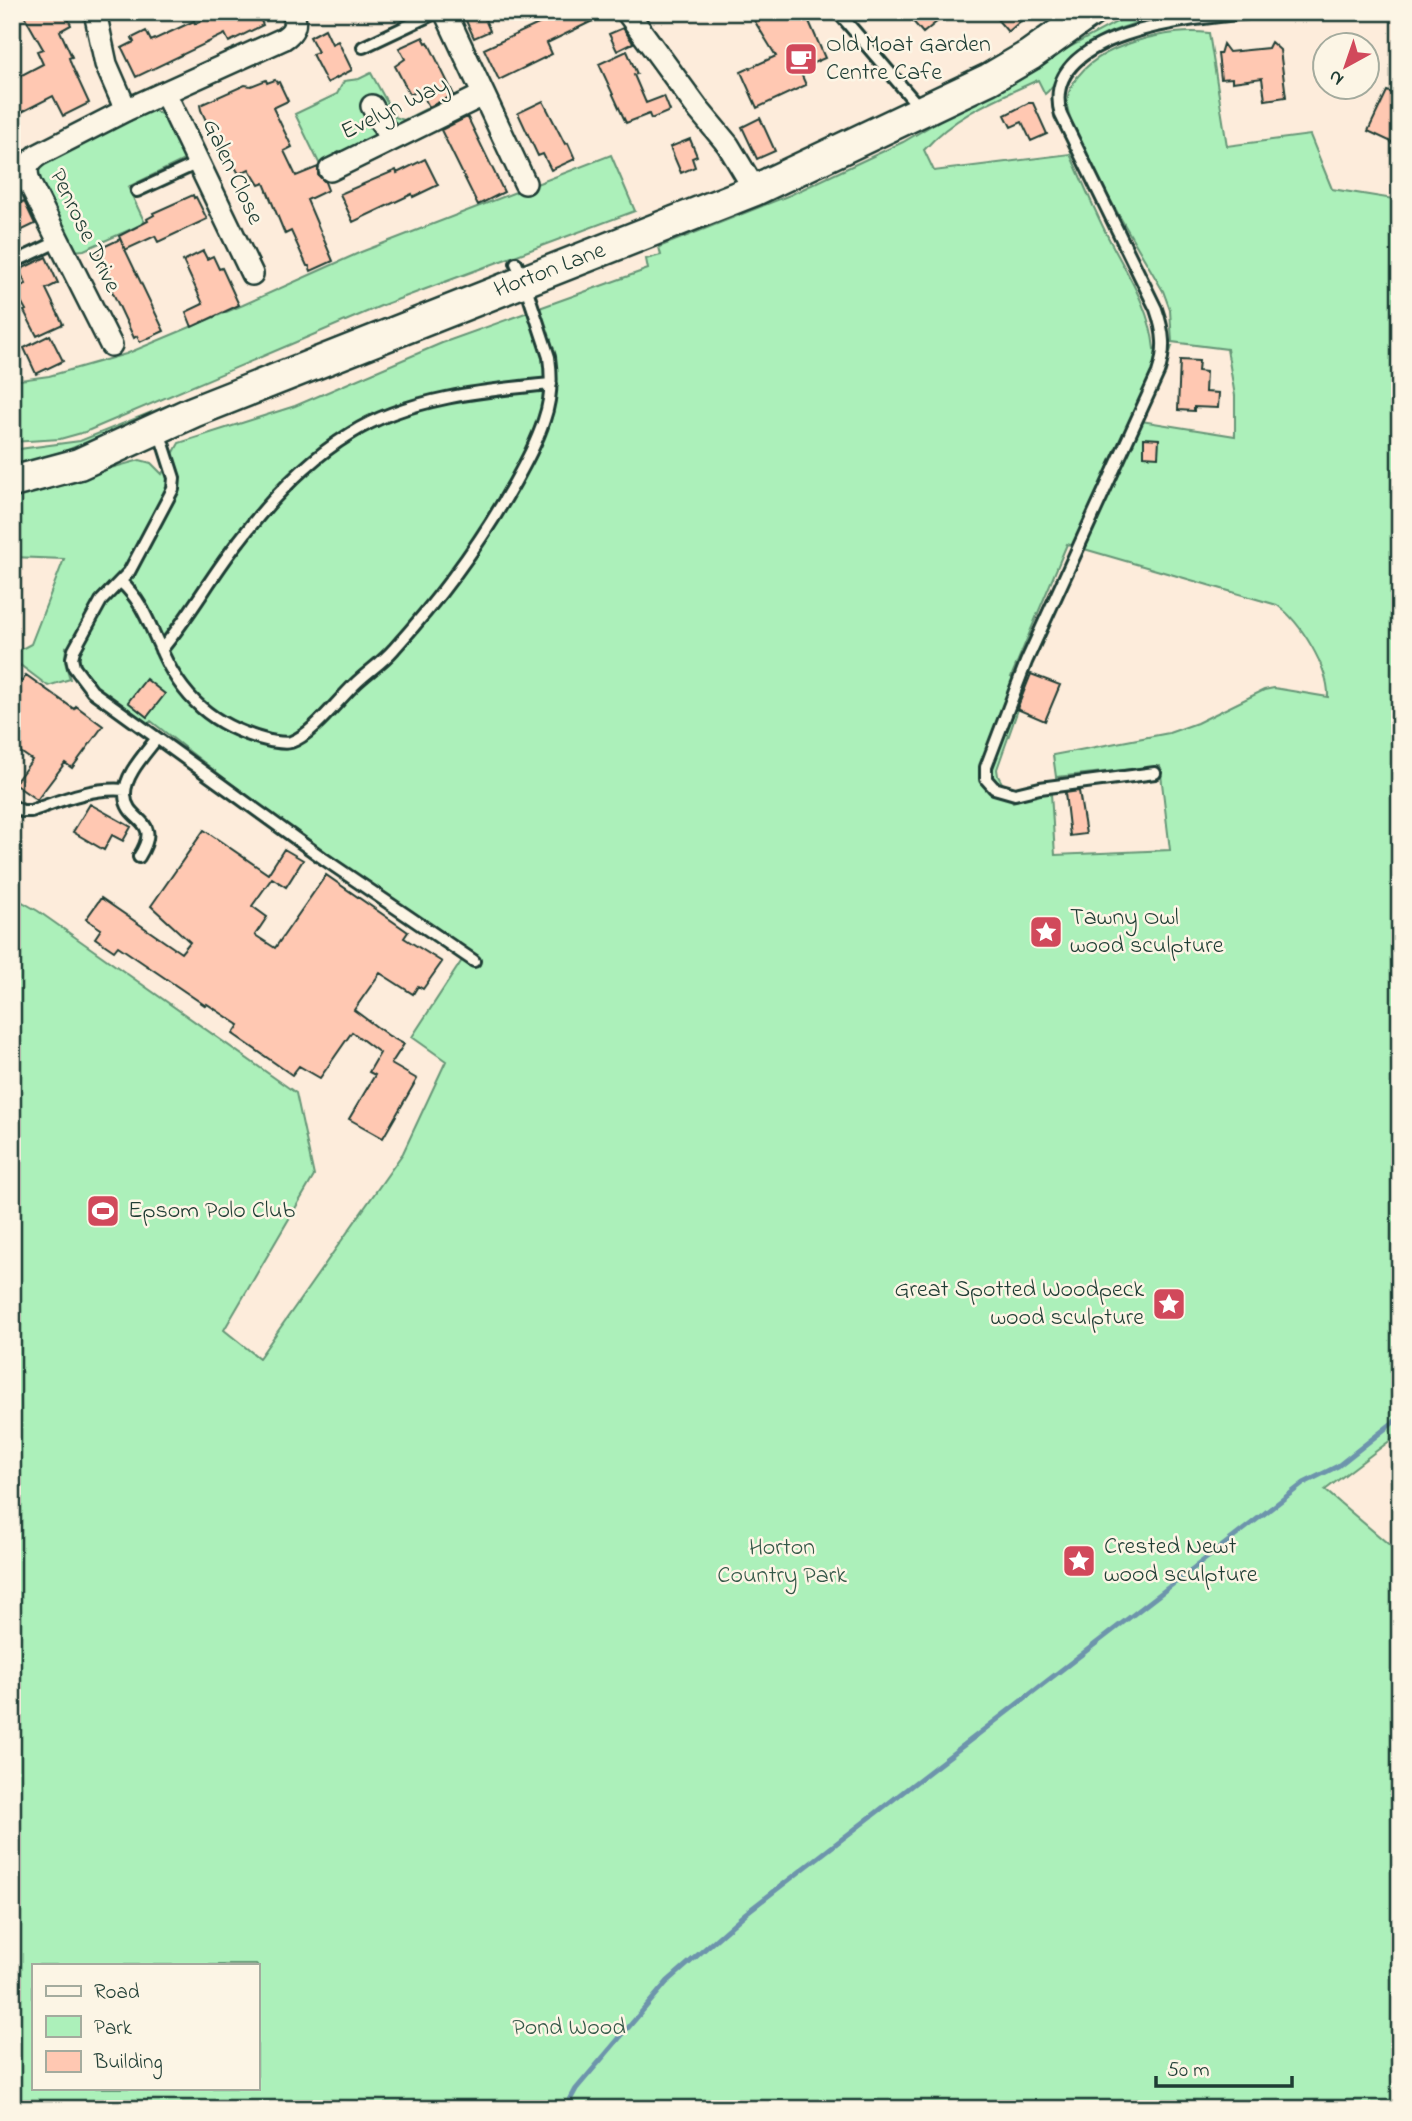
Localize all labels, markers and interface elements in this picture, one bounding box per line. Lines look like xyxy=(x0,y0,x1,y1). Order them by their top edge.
place label: Old Moat Garden Centre Cafe xyxy=(826,28,991,91)
north arrow xyxy=(1310,32,1380,102)
cafe icon: Old Moat Garden Centre Cafe xyxy=(782,40,820,78)
text: N xyxy=(1323,63,1350,92)
street label: Evelyn Way xyxy=(335,68,455,151)
street label: Galen Close xyxy=(192,113,272,231)
street label: Penrose Drive xyxy=(39,163,129,299)
street label: Horton Lane xyxy=(489,234,611,308)
place label: Tawny Owl wood sculpture xyxy=(1070,901,1224,964)
place icon: Tawny Owl wood sculpture xyxy=(1027,913,1065,951)
sports icon: Epsom Polo Club xyxy=(84,1192,122,1230)
place label: Epsom Polo Club xyxy=(128,1194,296,1229)
place label: Great Spotted Woodpeck wood sculpture xyxy=(894,1273,1144,1336)
place icon: Great Spotted Woodpeck wood sculpture xyxy=(1150,1285,1188,1323)
place label: Crested Newt wood sculpture xyxy=(1104,1530,1258,1593)
park label: Horton Country Park xyxy=(717,1531,847,1595)
place icon: Crested Newt wood sculpture xyxy=(1060,1542,1098,1580)
legend xyxy=(32,1964,259,2090)
text: Road xyxy=(94,1978,140,2008)
park label: Pond Wood xyxy=(512,2011,626,2046)
text: Park xyxy=(94,2014,133,2044)
scale bar xyxy=(1156,2044,1293,2088)
text: Building xyxy=(93,2048,163,2080)
text: 50 m xyxy=(1167,2056,1210,2086)

